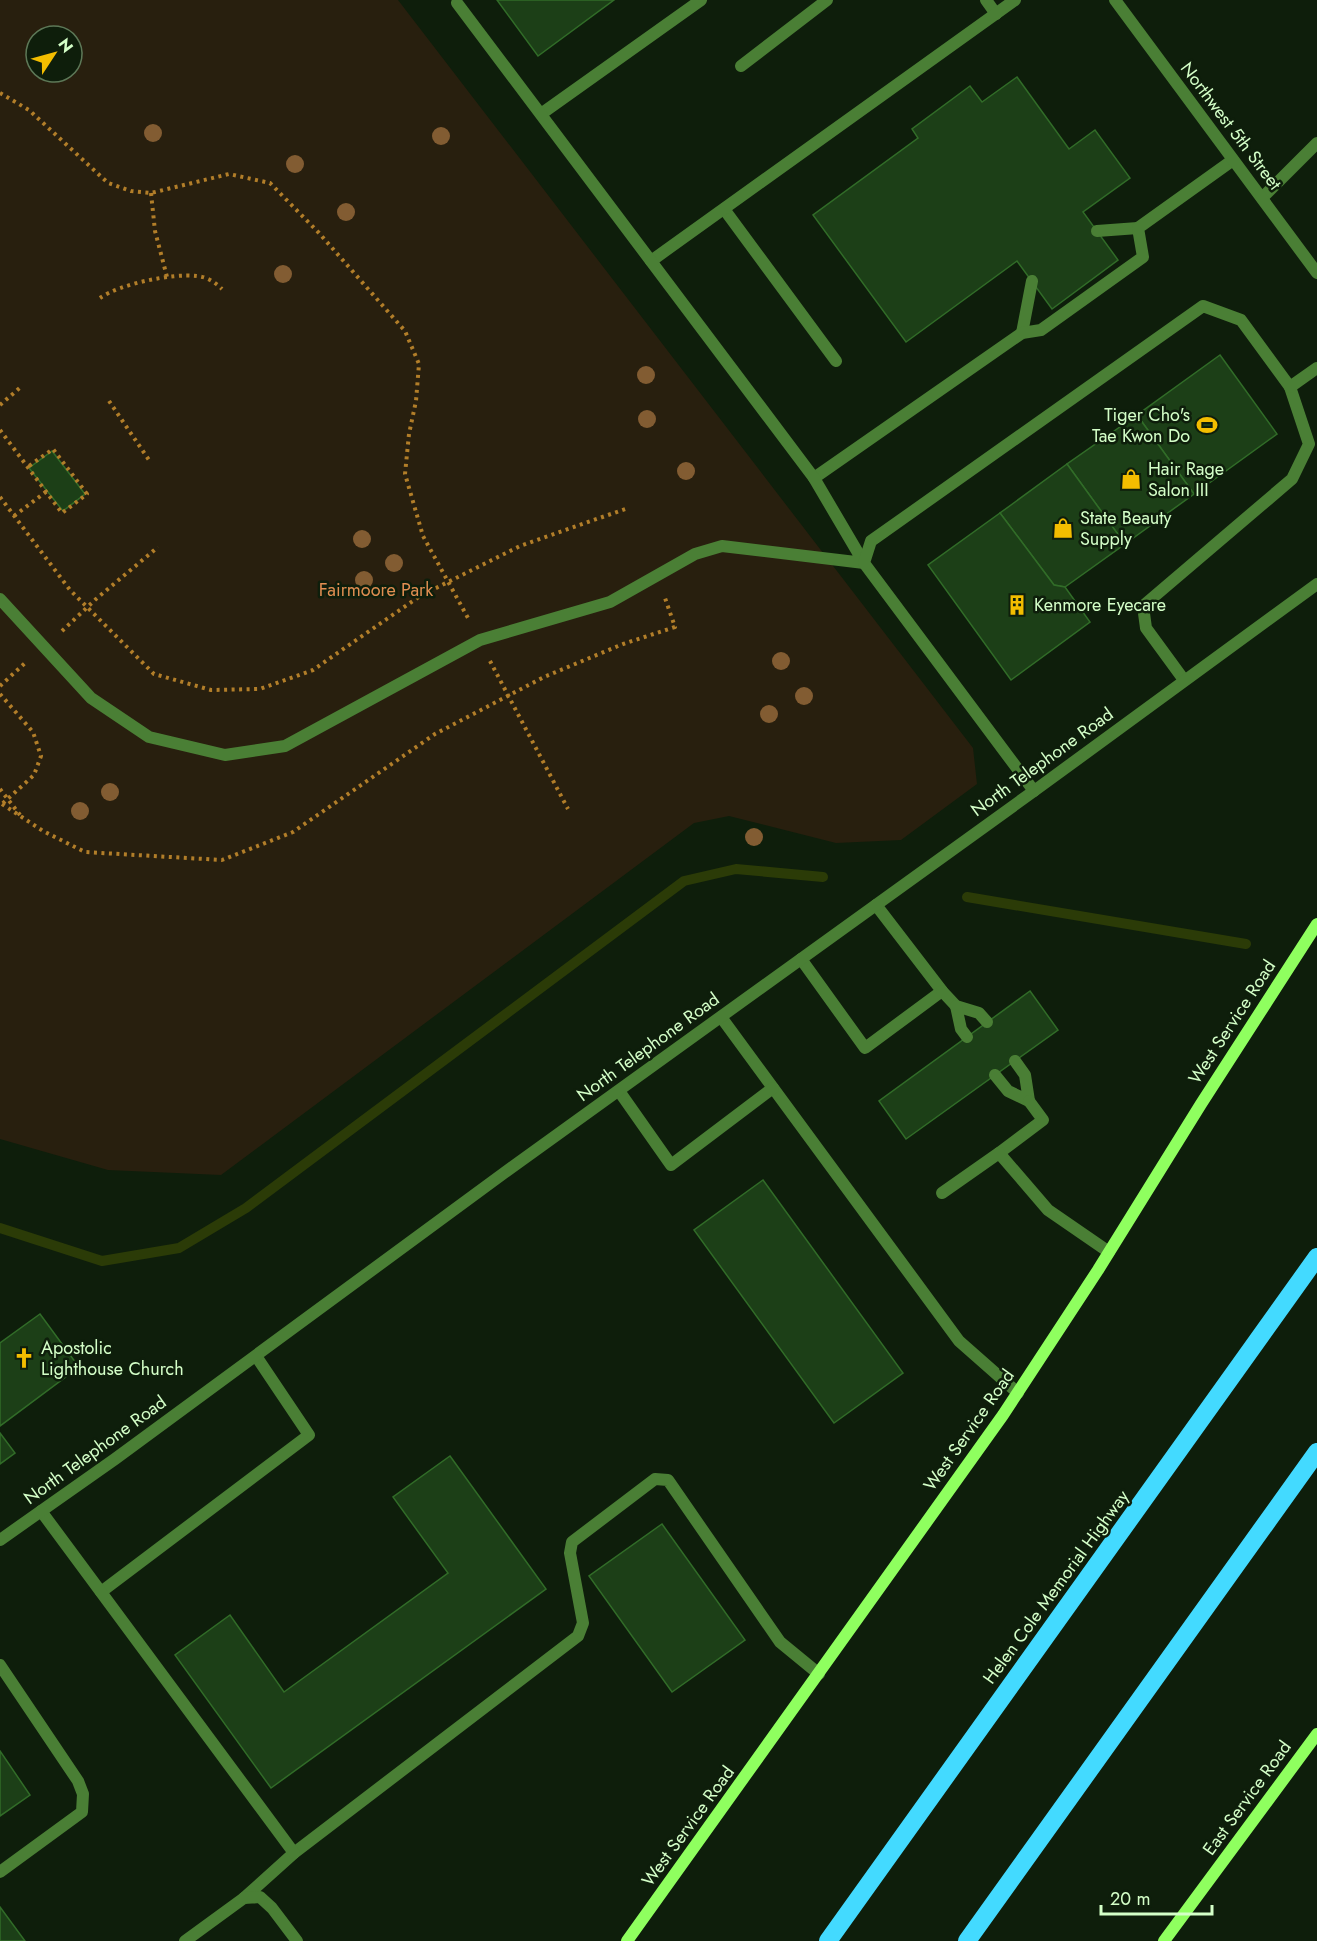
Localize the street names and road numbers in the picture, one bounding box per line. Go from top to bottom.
street label: Northwest 5th Street [1174,57,1288,196]
street label: North Telephone Road [965,701,1119,823]
street label: West Service Road [1182,955,1282,1089]
street label: North Telephone Road [571,986,725,1108]
street label: West Service Road [917,1364,1021,1496]
street label: North Telephone Road [18,1389,172,1511]
street label: Helen Cole Memorial Highway [977,1485,1135,1689]
street label: East Service Road [1196,1735,1298,1861]
street label: West Service Road [635,1760,741,1892]

